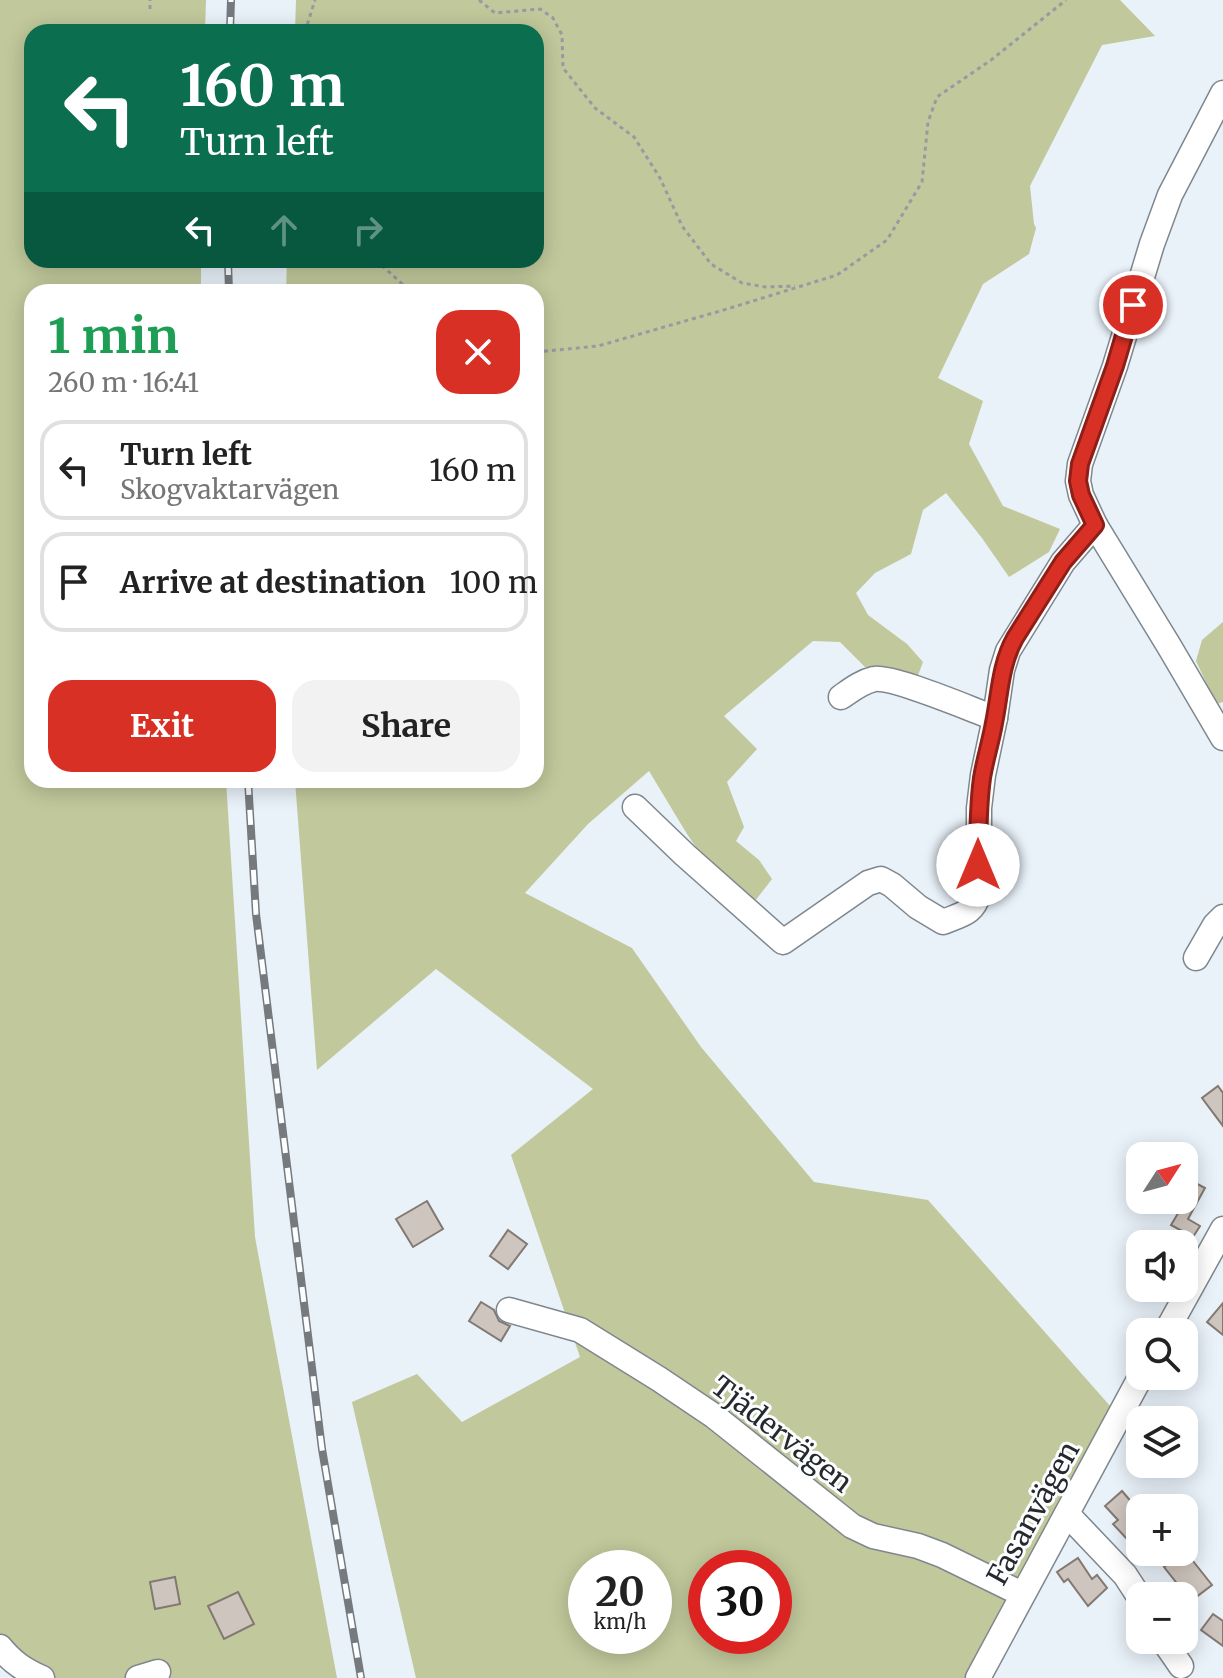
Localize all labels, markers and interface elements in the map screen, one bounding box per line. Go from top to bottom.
text: 160 m [180,51,345,121]
icon: left [48,56,152,160]
text: Turn left [180,120,334,165]
icon: left [178,208,222,252]
icon: ahead [262,208,306,252]
icon: right [346,208,390,252]
pin [1099,271,1167,339]
icon: arrive [1111,283,1155,327]
text: 1 min [48,306,179,366]
button: close [436,310,520,394]
text: 260 m · 16:41 [48,366,199,399]
text: Turn left [120,435,252,473]
icon: left [52,448,96,492]
text: 160 m [429,451,516,489]
text: Skogvaktarvägen [120,473,339,506]
icon: arrive [52,560,96,604]
text: Arrive at destination [120,563,426,601]
text: 100 m [450,563,538,601]
button: Exit [48,680,276,772]
button: Share [292,680,520,772]
position arrow [936,823,1020,907]
north arrow [1126,1142,1198,1214]
map controls [1126,1142,1198,1654]
button: sound [1126,1230,1198,1302]
button: search [1126,1318,1198,1390]
street label: Tjädervägen [704,1368,860,1500]
button: layers [1126,1406,1198,1478]
street label: Fasanvägen [979,1435,1087,1591]
button: + [1126,1494,1198,1566]
speed limit sign: 30 [688,1550,792,1654]
text: 20 [595,1567,645,1617]
button: − [1126,1582,1198,1654]
text: km/h [594,1609,646,1634]

